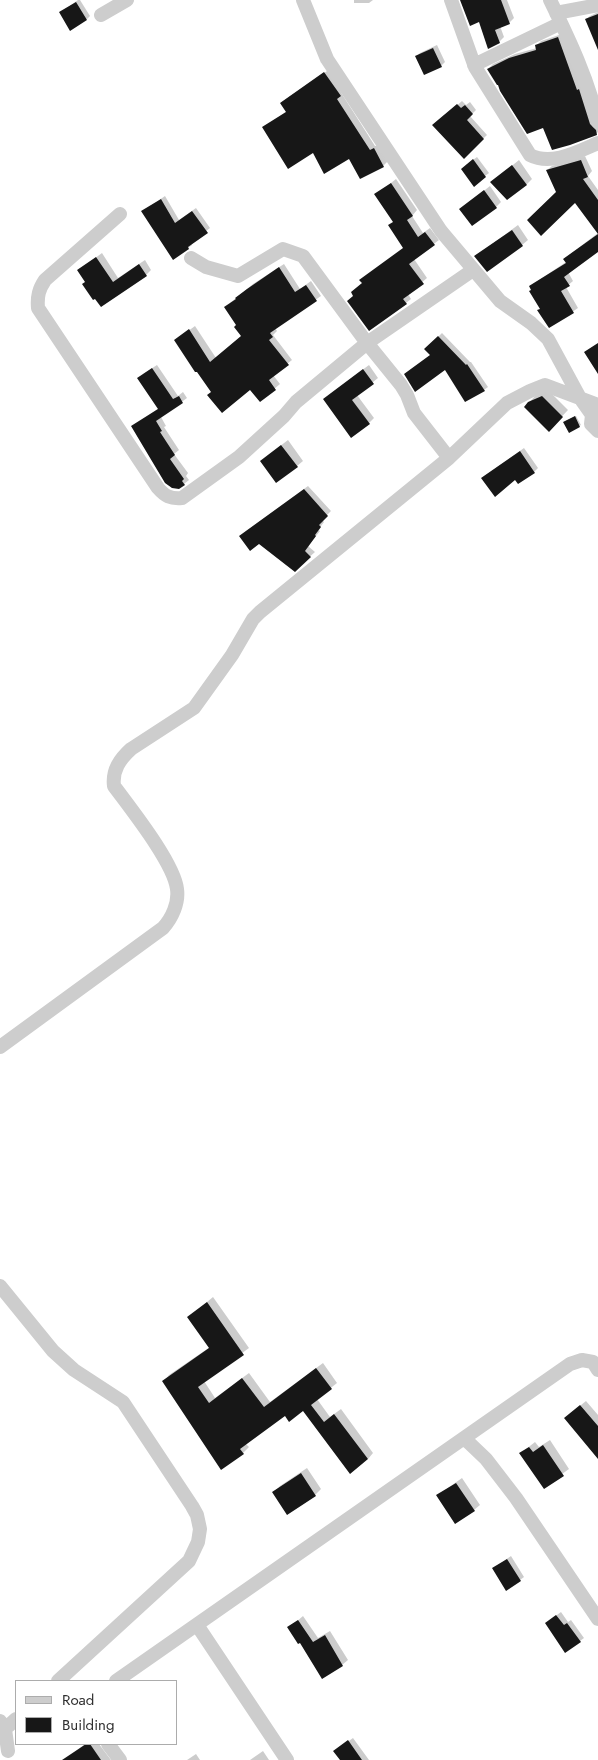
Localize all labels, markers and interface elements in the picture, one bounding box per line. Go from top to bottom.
legend [15,1680,178,1745]
text: Road [62,1689,94,1711]
text: Building [62,1714,114,1736]

